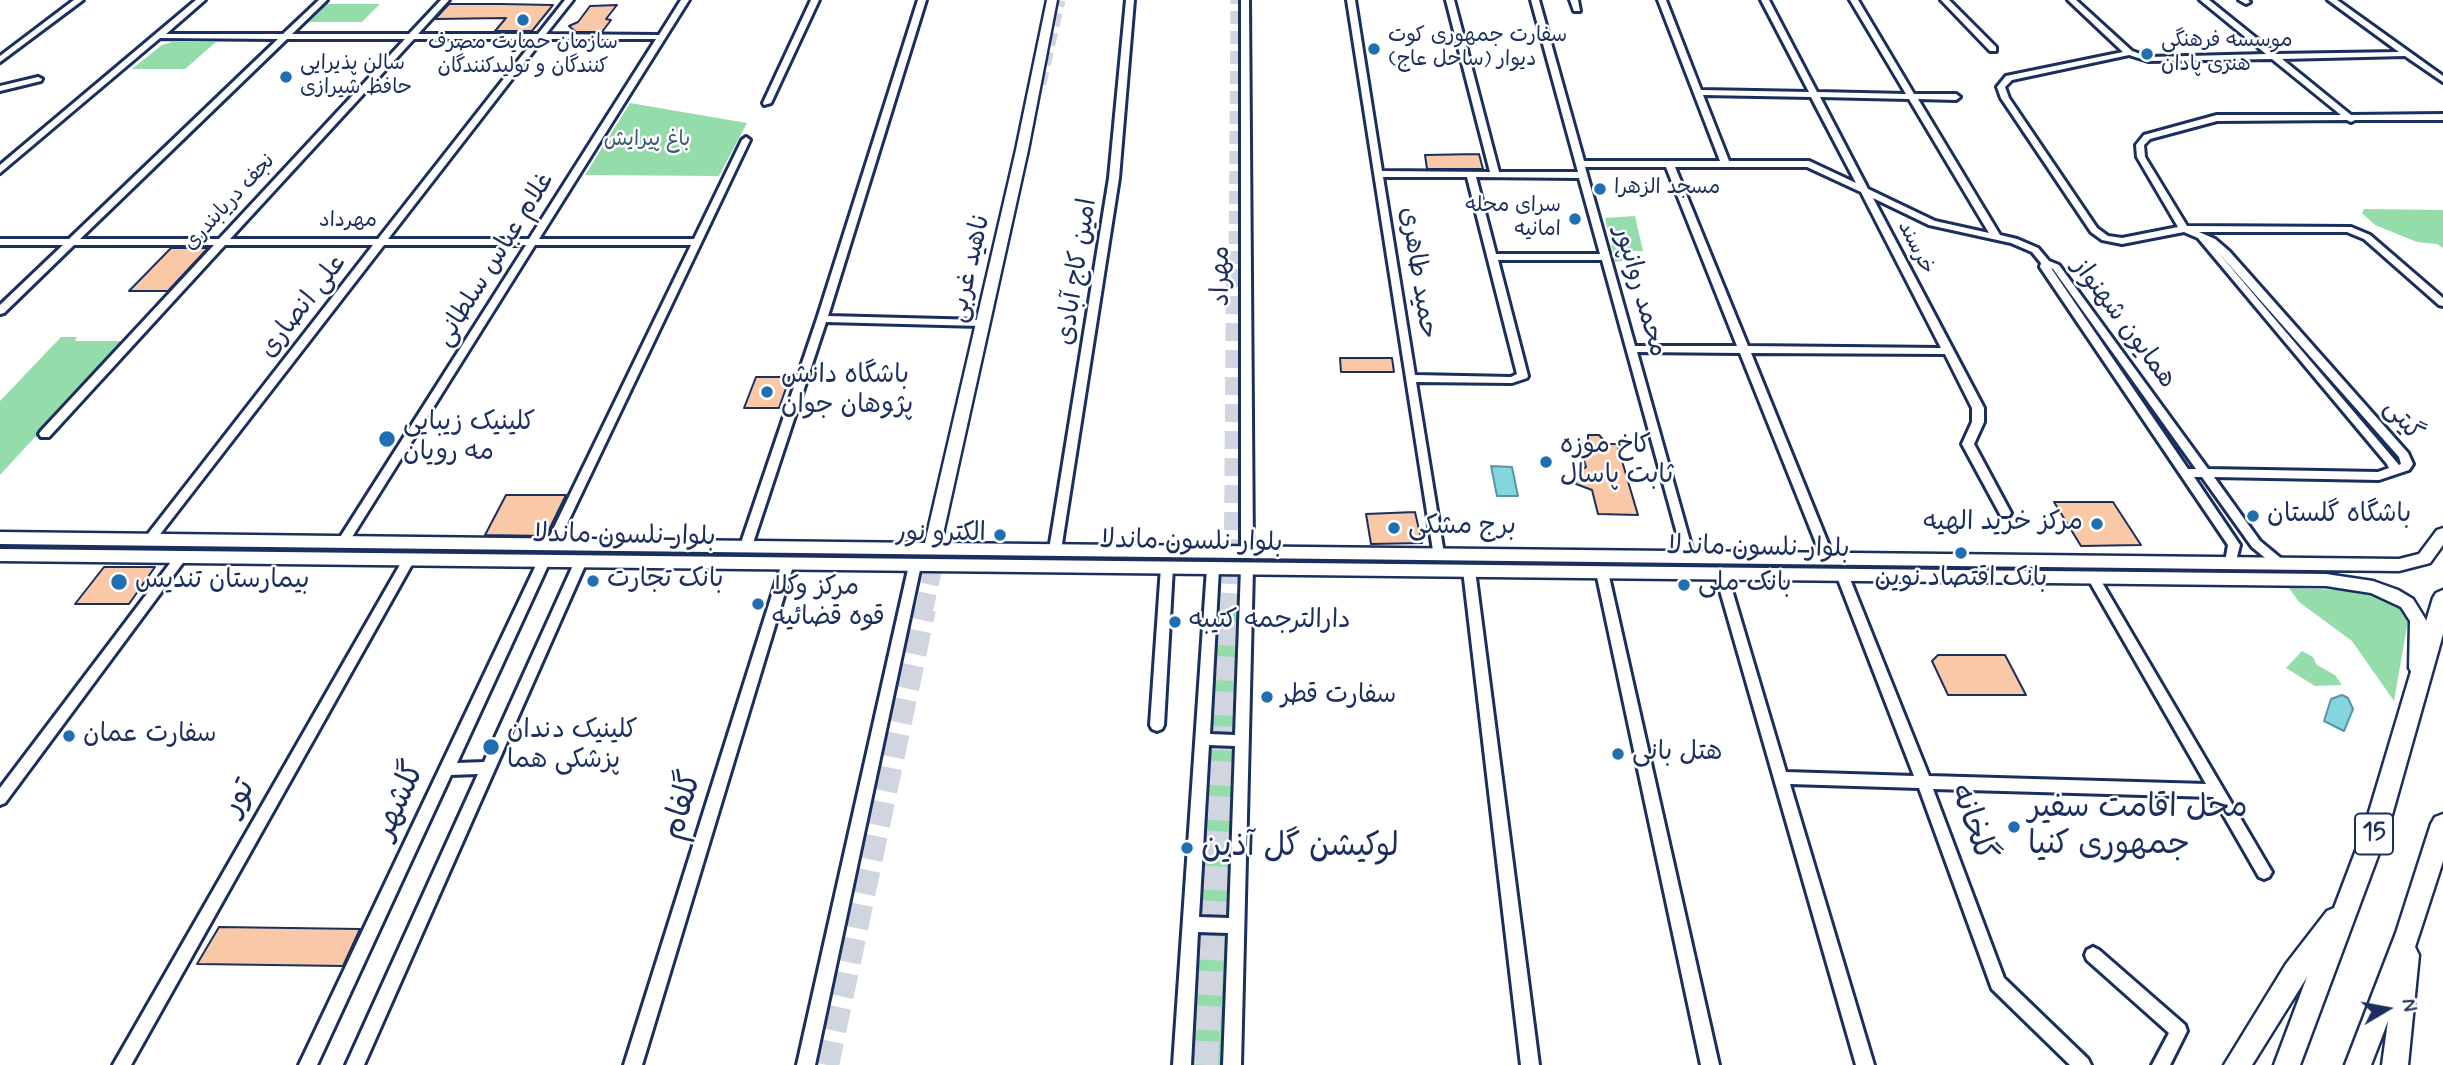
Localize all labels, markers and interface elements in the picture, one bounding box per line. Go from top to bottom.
marker: سازمان حمایت مصرف کنندگان و تولیدکنندگان [515,12,531,28]
place label: سفارت جمهوری کوت دیوار (ساحل عاج) [1388,24,1567,74]
place label: موسسه فرهنگی هنری پادان [2161,29,2293,79]
place label: سازمان حمایت مصرف کنندگان و تولیدکنندگان [428,31,618,81]
marker: سفارت جمهوری کوت دیوار (ساحل عاج) [1366,41,1382,57]
marker: موسسه فرهنگی هنری پادان [2139,46,2155,62]
place label: سالن پذیرایی حافظ شیرازی [300,52,412,102]
marker: سالن پذیرایی حافظ شیرازی [278,69,294,85]
park label: باغ پیرایش [604,128,690,154]
street label: نجف دریابندری [179,149,281,257]
street label: غلام عباس سلطانی [430,167,562,353]
place label: مسجد الزهرا [1614,176,1720,202]
marker: مسجد الزهرا [1592,181,1608,197]
place label: سرای محله امانیه [1465,194,1561,244]
street label: امین کاج آبادی [1051,196,1105,348]
street label: حمید طاهری [1391,205,1443,341]
street label: مهرداد [319,209,377,235]
marker: سرای محله امانیه [1567,211,1583,227]
street label: ناهید غربی [943,212,999,326]
street label: خرسند [1891,217,1939,279]
street label: محمد روانپور [1605,223,1673,361]
street label: مهراد [1207,246,1239,306]
street label: علی انصاری [254,249,354,365]
street label: همایون شهنواز [2064,253,2182,395]
place label: باشگاه دانش پژوهان جوان [781,361,913,422]
marker: باشگاه دانش پژوهان جوان [759,384,775,400]
street label: گیتی [2376,394,2428,448]
place label: کلینیک زیبایی مه رویان [403,408,535,470]
marker: کلینیک زیبایی مه رویان [377,429,397,449]
place label: کاخ موزه ثابت پاسال [1560,431,1673,492]
marker: کاخ موزه ثابت پاسال [1538,454,1554,470]
place label: باشگاه گلستان [2267,500,2411,532]
place label: مرکز خرید الهیه [1923,508,2083,540]
marker: باشگاه گلستان [2245,508,2261,524]
place label: برج مشکی [1408,512,1516,544]
marker: مرکز خرید الهیه [2089,516,2105,532]
place label: الكترو نور [895,519,986,551]
street label: بلوار نلسون ماندلا [532,520,716,554]
marker: برج مشکی [1386,520,1402,536]
street label: بلوار نلسون ماندلا [1099,526,1283,560]
marker: الكترو نور [992,527,1008,543]
street label: بلوار نلسون ماندلا [1666,532,1850,566]
marker: بانک اقتصاد نوین [1953,545,1969,561]
place label: بانک اقتصاد نوین [1875,564,2047,596]
place label: بانک تجارت [607,565,724,597]
place label: بیمارستان تندیس [135,566,310,598]
place label: بانک ملی [1698,569,1791,601]
marker: بیمارستان تندیس [109,572,129,592]
marker: بانک تجارت [585,573,601,589]
place label: مرکز وکلا قوه قضائیه [772,573,885,634]
marker: بانک ملی [1676,577,1692,593]
marker: مرکز وکلا قوه قضائیه [750,596,766,612]
place label: دارالترجمه کتیبه [1189,606,1351,638]
marker: دارالترجمه کتیبه [1167,614,1183,630]
place label: سفارت قطر [1281,681,1396,713]
marker: سفارت قطر [1259,689,1275,705]
place label: کلینیک دندان پزشکی هما [507,716,638,778]
place label: سفارت عمان [83,720,217,752]
marker: سفارت عمان [61,728,77,744]
marker: کلینیک دندان پزشکی هما [481,737,501,757]
place label: هتل بانی [1632,738,1723,770]
marker: هتل بانی [1610,746,1626,762]
street label: گلشهر [366,756,436,846]
street label: گلفام [655,767,713,845]
street label: تور [214,773,266,823]
street label: گلخانه [1939,779,2003,867]
place label: محل اقامت سفیر جمهوری کنیا [2028,790,2248,865]
road number: 15 [2355,814,2393,854]
marker: محل اقامت سفیر جمهوری کنیا [2006,819,2022,835]
place label: لوکیشن گل آذین [1201,829,1399,867]
marker: لوکیشن گل آذین [1179,840,1195,856]
north arrow [2352,974,2422,1044]
text: N [2395,997,2422,1014]

